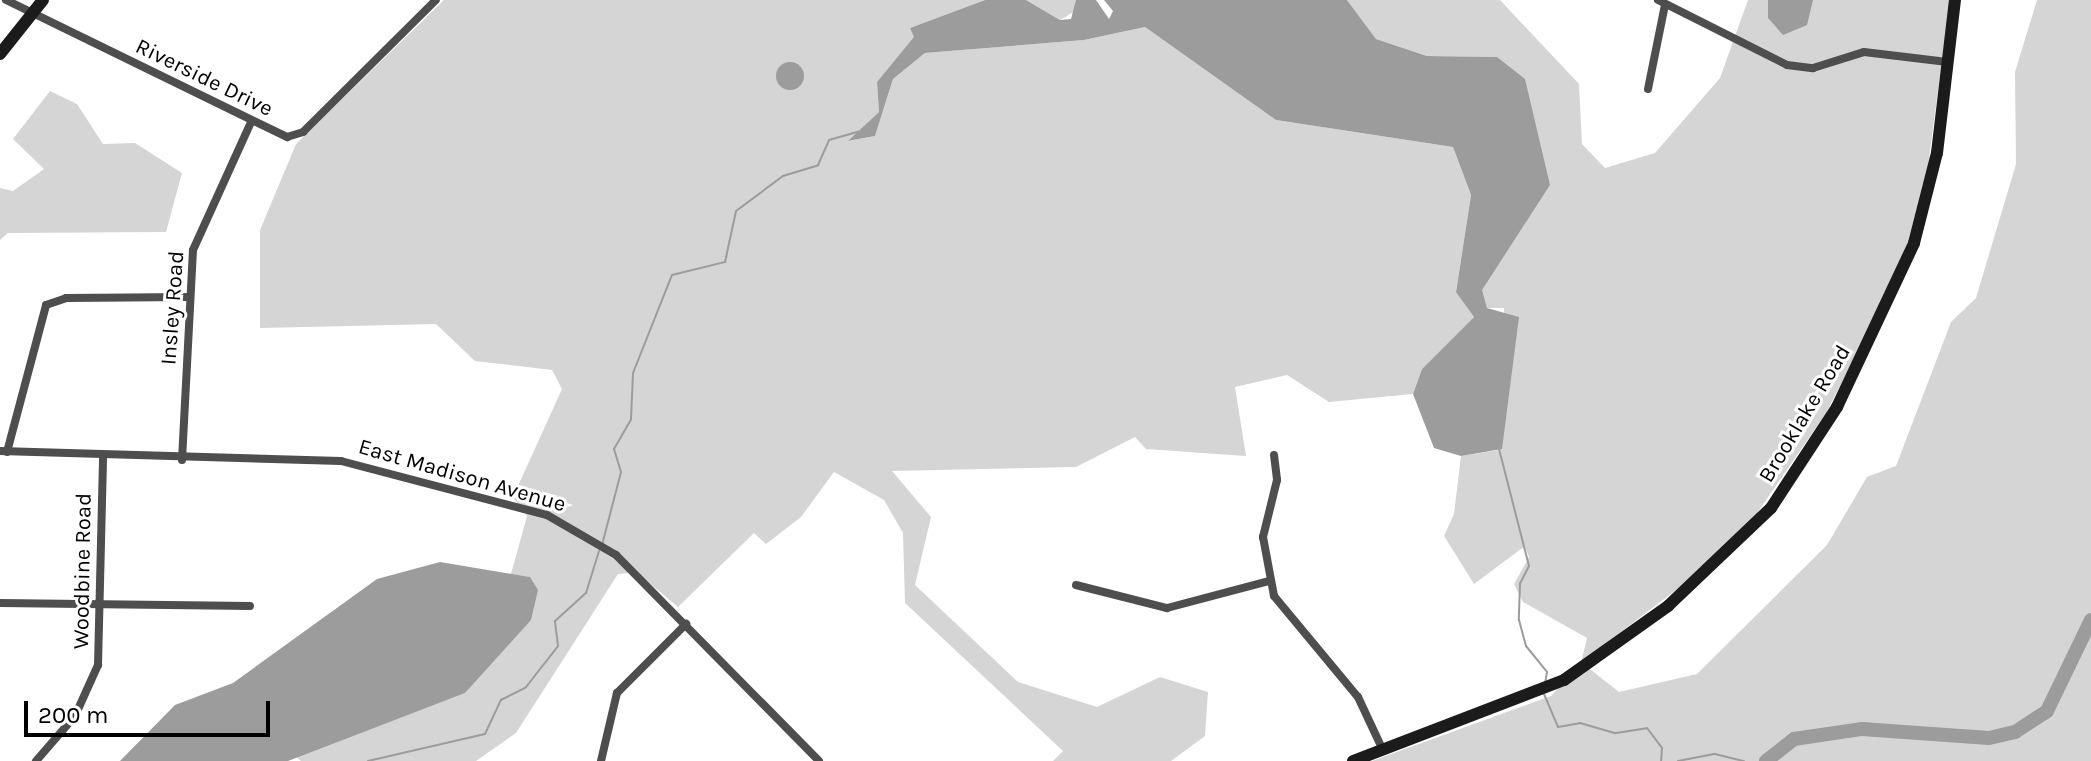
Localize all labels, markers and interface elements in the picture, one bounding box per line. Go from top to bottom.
street label: Riverside Drive [131,33,277,123]
street label: Insley Road [156,250,190,366]
street label: Brooklake Road [1754,340,1856,488]
street label: East Madison Avenue [355,434,569,518]
street label: Woodbine Road [68,493,98,649]
scale bar [28,685,274,735]
text: 200 m [38,701,109,729]

